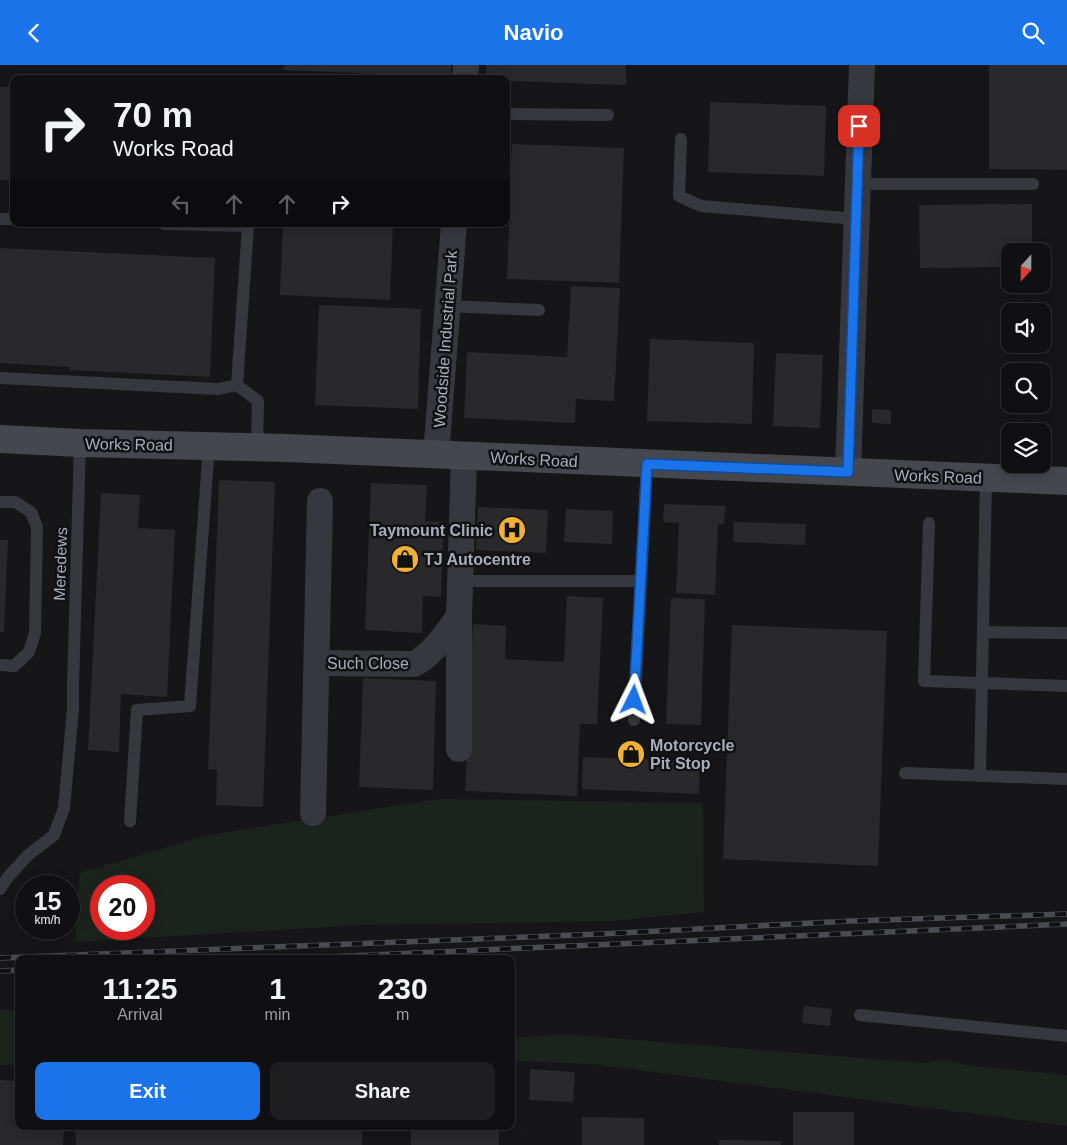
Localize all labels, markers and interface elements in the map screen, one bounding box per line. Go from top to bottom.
icon: back [20,19,48,47]
icon: search [1019,19,1047,47]
text: Navio [504,20,563,45]
icon: right [30,95,95,160]
text: 70 m [113,95,193,134]
pin [838,105,880,147]
icon: arrive [845,112,873,140]
text: Works Road [113,136,234,161]
icon: left [167,190,195,218]
icon: ahead [220,190,248,218]
icon: ahead [273,190,301,218]
icon: right [326,190,354,218]
north arrow [1001,243,1051,293]
map controls [1001,243,1051,473]
street label: Woodside Industrial Park [431,249,460,428]
button: sound [1001,303,1051,353]
button: search [1001,363,1051,413]
button: layers [1001,423,1051,473]
street label: Works Road [85,435,173,454]
street label: Works Road [490,449,578,470]
street label: Works Road [894,466,982,487]
hospital icon: Taymount Clinic [497,515,527,545]
place label: Taymount Clinic [370,522,493,539]
street label: Meredews [51,527,70,601]
shop icon: TJ Autocentre [390,544,420,574]
place label: TJ Autocentre [424,551,531,568]
street label: Such Close [327,655,409,672]
position arrow [607,673,659,725]
place label: Motorcycle Pit Stop [650,737,735,772]
shop icon: Motorcycle Pit Stop [616,739,646,769]
speed limit sign: 20 [90,875,155,940]
text: 15 [34,887,61,915]
text: km/h [34,913,61,927]
text: 11:25 [102,972,177,1005]
text: 1 [269,972,286,1005]
text: 230 [378,972,428,1005]
text: Arrival [117,1006,162,1023]
text: min [265,1006,290,1023]
text: m [396,1006,409,1023]
button: Exit [35,1062,260,1120]
button: Share [270,1062,495,1120]

